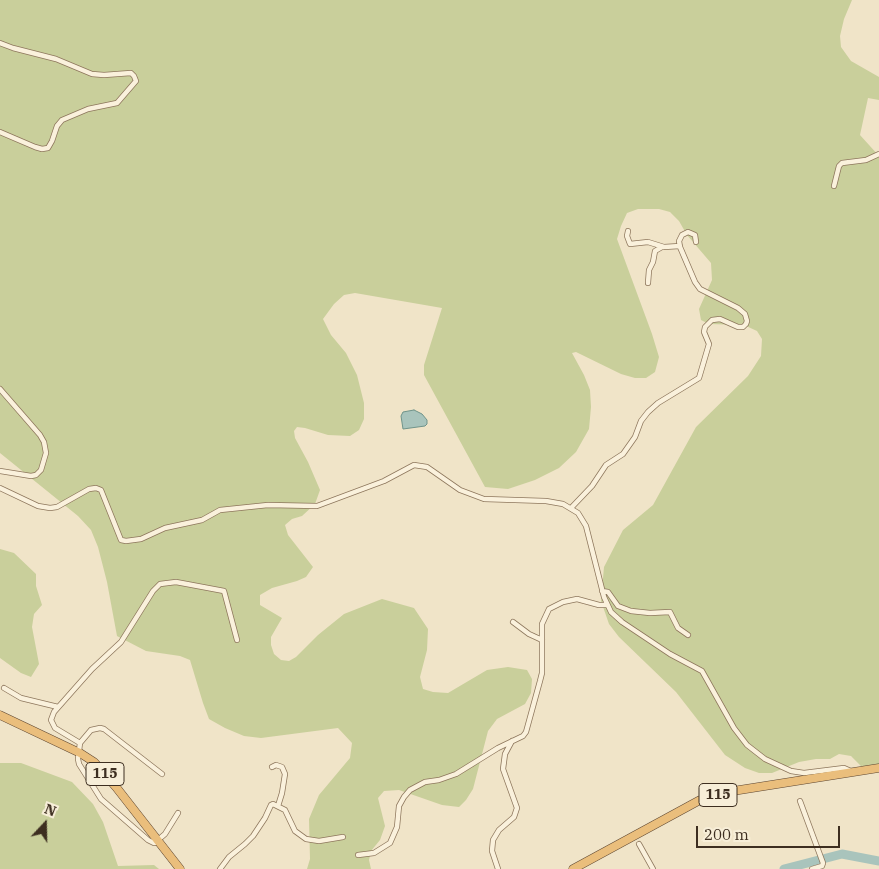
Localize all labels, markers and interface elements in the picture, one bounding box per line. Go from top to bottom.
road number: 115 [86,762,124,786]
road number: 115 [699,784,737,806]
north arrow [20,799,70,849]
text: N [42,800,59,820]
scale bar [699,816,843,848]
text: 200 m [704,825,749,844]

